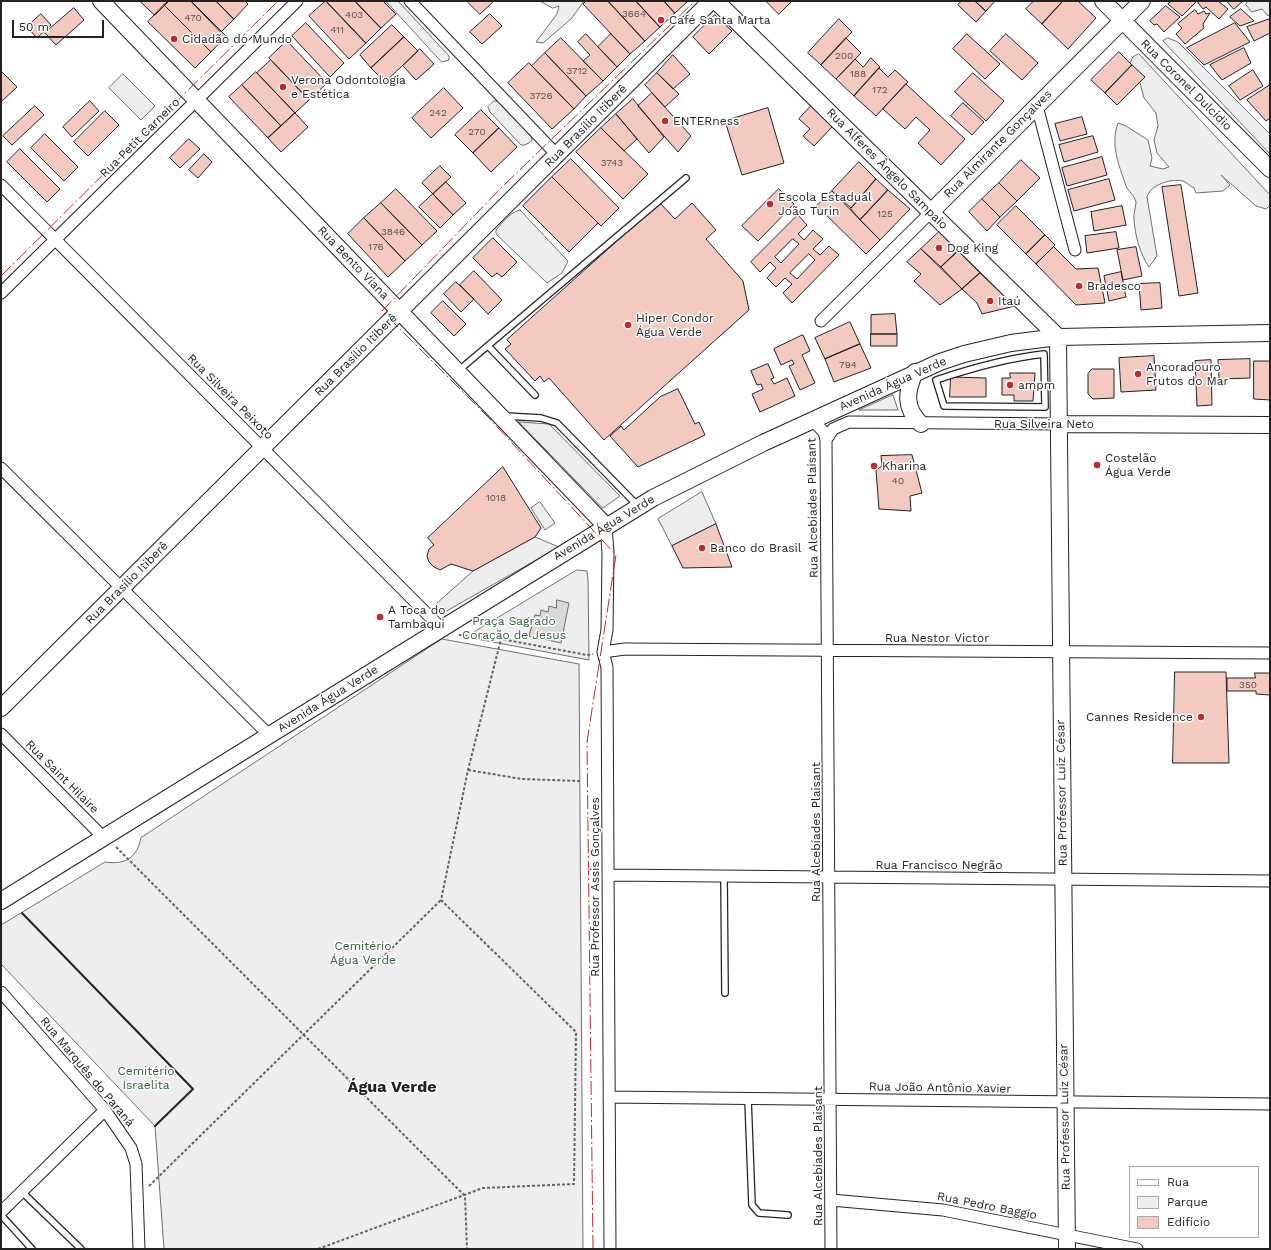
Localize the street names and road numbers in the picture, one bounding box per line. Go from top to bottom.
street label: Rua Coronel Dulcídio [1137,36,1235,134]
street label: Rua Brasílio Itiberê [542,82,630,170]
street label: Rua Almirante Gonçalves [941,87,1055,201]
street label: Rua Petit Carneiro [97,95,183,181]
street label: Rua Alferes Ângelo Sampaio [823,105,951,233]
street label: Rua Bento Viana [314,223,392,303]
street label: Rua Brasílio Itiberê [312,311,400,399]
street label: Rua Silveira Peixoto [184,351,276,443]
street label: Avenida Água Verde [837,354,949,414]
street label: Rua Silveira Neto [994,417,1094,431]
street label: Rua Alcebíades Plaisant [805,438,821,578]
street label: Avenida Água Verde [551,492,657,564]
street label: Rua Brasílio Itiberê [83,539,171,627]
street label: Rua Nestor Victor [885,631,989,645]
street label: Avenida Água Verde [275,662,381,736]
street label: Rua Professor Luiz César [1054,719,1070,867]
street label: Rua Saint Hilaire [22,737,102,817]
street label: Rua Alcebíades Plaisant [809,762,823,902]
street label: Rua Professor Assis Gonçalves [588,797,602,977]
street label: Rua Francisco Negrão [876,858,1002,872]
street label: Rua Marquês do Paraná [37,1014,137,1130]
street label: Rua Professor Luiz César [1057,1043,1073,1191]
street label: Rua João Antônio Xavier [869,1080,1011,1096]
street label: Rua Alcebíades Plaisant [811,1086,825,1226]
street label: Rua Pedro Baggio [936,1189,1038,1223]

